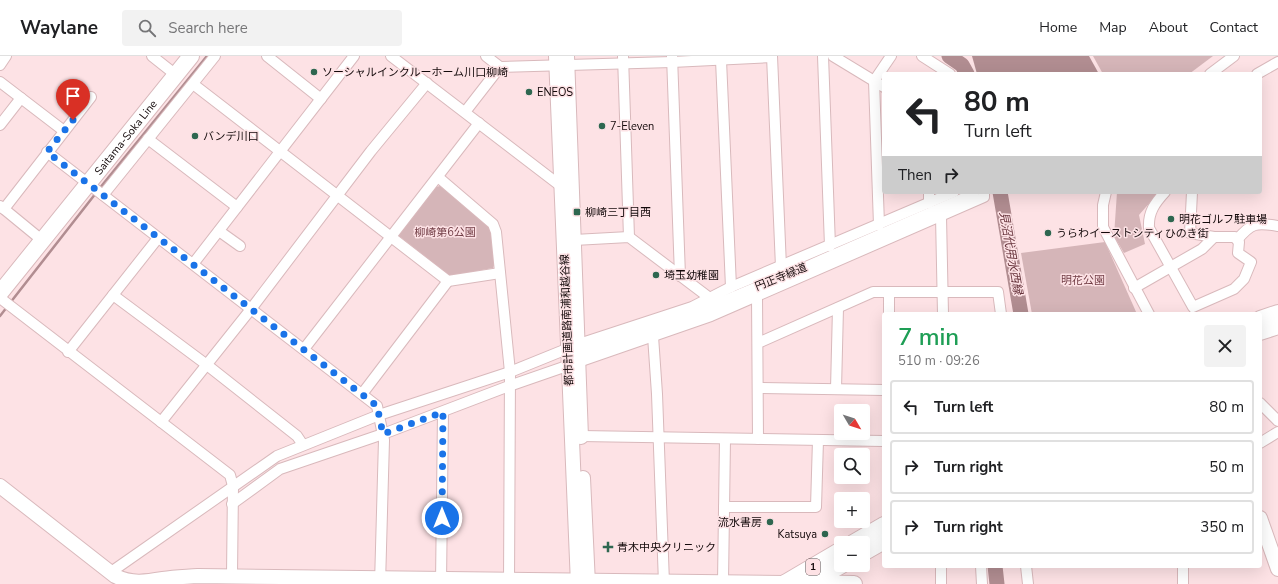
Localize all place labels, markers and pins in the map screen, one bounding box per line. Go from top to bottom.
place label: ソーシャルインクルーホーム川口柳崎 [322,65,508,80]
marker: ソーシャルインクルーホーム川口柳崎 [309,67,319,77]
pin [56,79,90,120]
place label: ENEOS [537,85,573,100]
marker: ENEOS [524,87,534,97]
place label: 7-Eleven [610,119,654,134]
marker: 7-Eleven [597,121,607,131]
place label: バンデ川口 [203,129,259,144]
marker: バンデ川口 [190,131,200,141]
place label: 柳崎三丁目西 [585,205,651,220]
marker: 柳崎三丁目西 [572,207,582,217]
place label: 明花ゴルフ駐車場 [1179,212,1267,227]
marker: 明花ゴルフ駐車場 [1166,214,1176,224]
place label: うらわイーストシティひのき街 [1056,226,1208,241]
marker: うらわイーストシティひのき街 [1043,228,1053,238]
place label: 埼玉幼稚園 [664,268,719,283]
marker: 埼玉幼稚園 [651,270,661,280]
place label: 流水書房 [718,515,762,530]
marker: 流水書房 [765,517,775,527]
place label: Katsuya [778,527,817,542]
marker: Katsuya [820,529,830,539]
place label: 青木中央クリニック [617,540,716,555]
marker: 青木中央クリニック [602,541,614,553]

